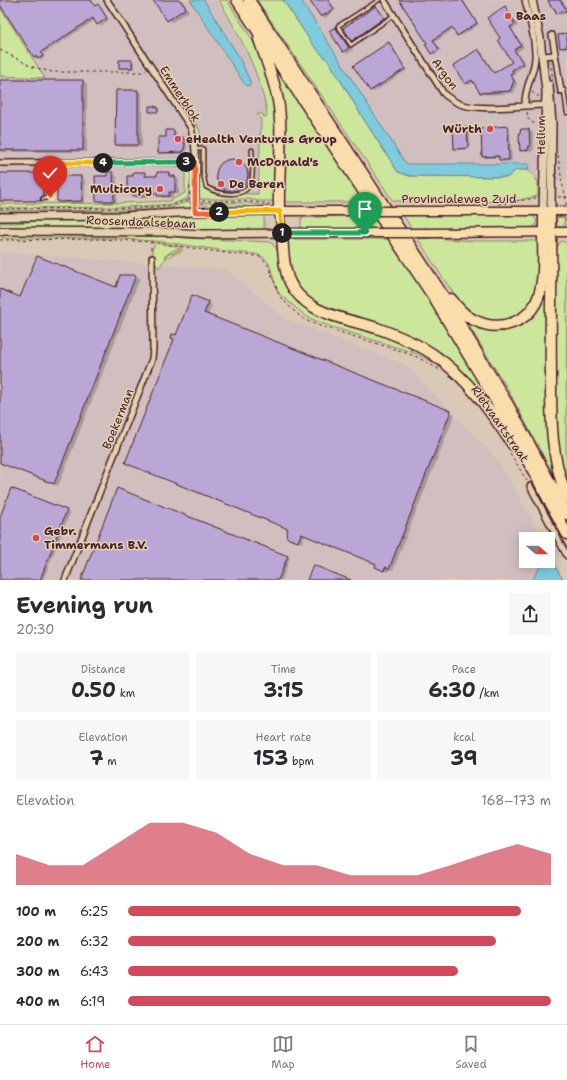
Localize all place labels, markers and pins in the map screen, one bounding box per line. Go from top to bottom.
place label: Baas [516,8,546,24]
marker: Baas [503,11,513,21]
place label: Würth [443,121,482,137]
marker: Würth [485,124,495,134]
place label: eHealth Ventures Group [186,131,337,147]
marker: eHealth Ventures Group [173,134,183,144]
pin: 3 [176,152,196,172]
pin: 4 [93,153,113,173]
place label: McDonald's [247,154,319,170]
pin [33,156,67,197]
marker: McDonald's [234,157,244,167]
place label: De Beren [229,176,284,192]
marker: De Beren [216,179,226,189]
place label: Multicopy [90,181,152,197]
marker: Multicopy [155,184,165,194]
pin [348,192,382,233]
pin: 2 [209,202,229,222]
pin: 1 [272,223,292,243]
place label: Gebr. Timmermans B.V. [44,523,148,553]
marker: Gebr. Timmermans B.V. [31,533,41,543]

